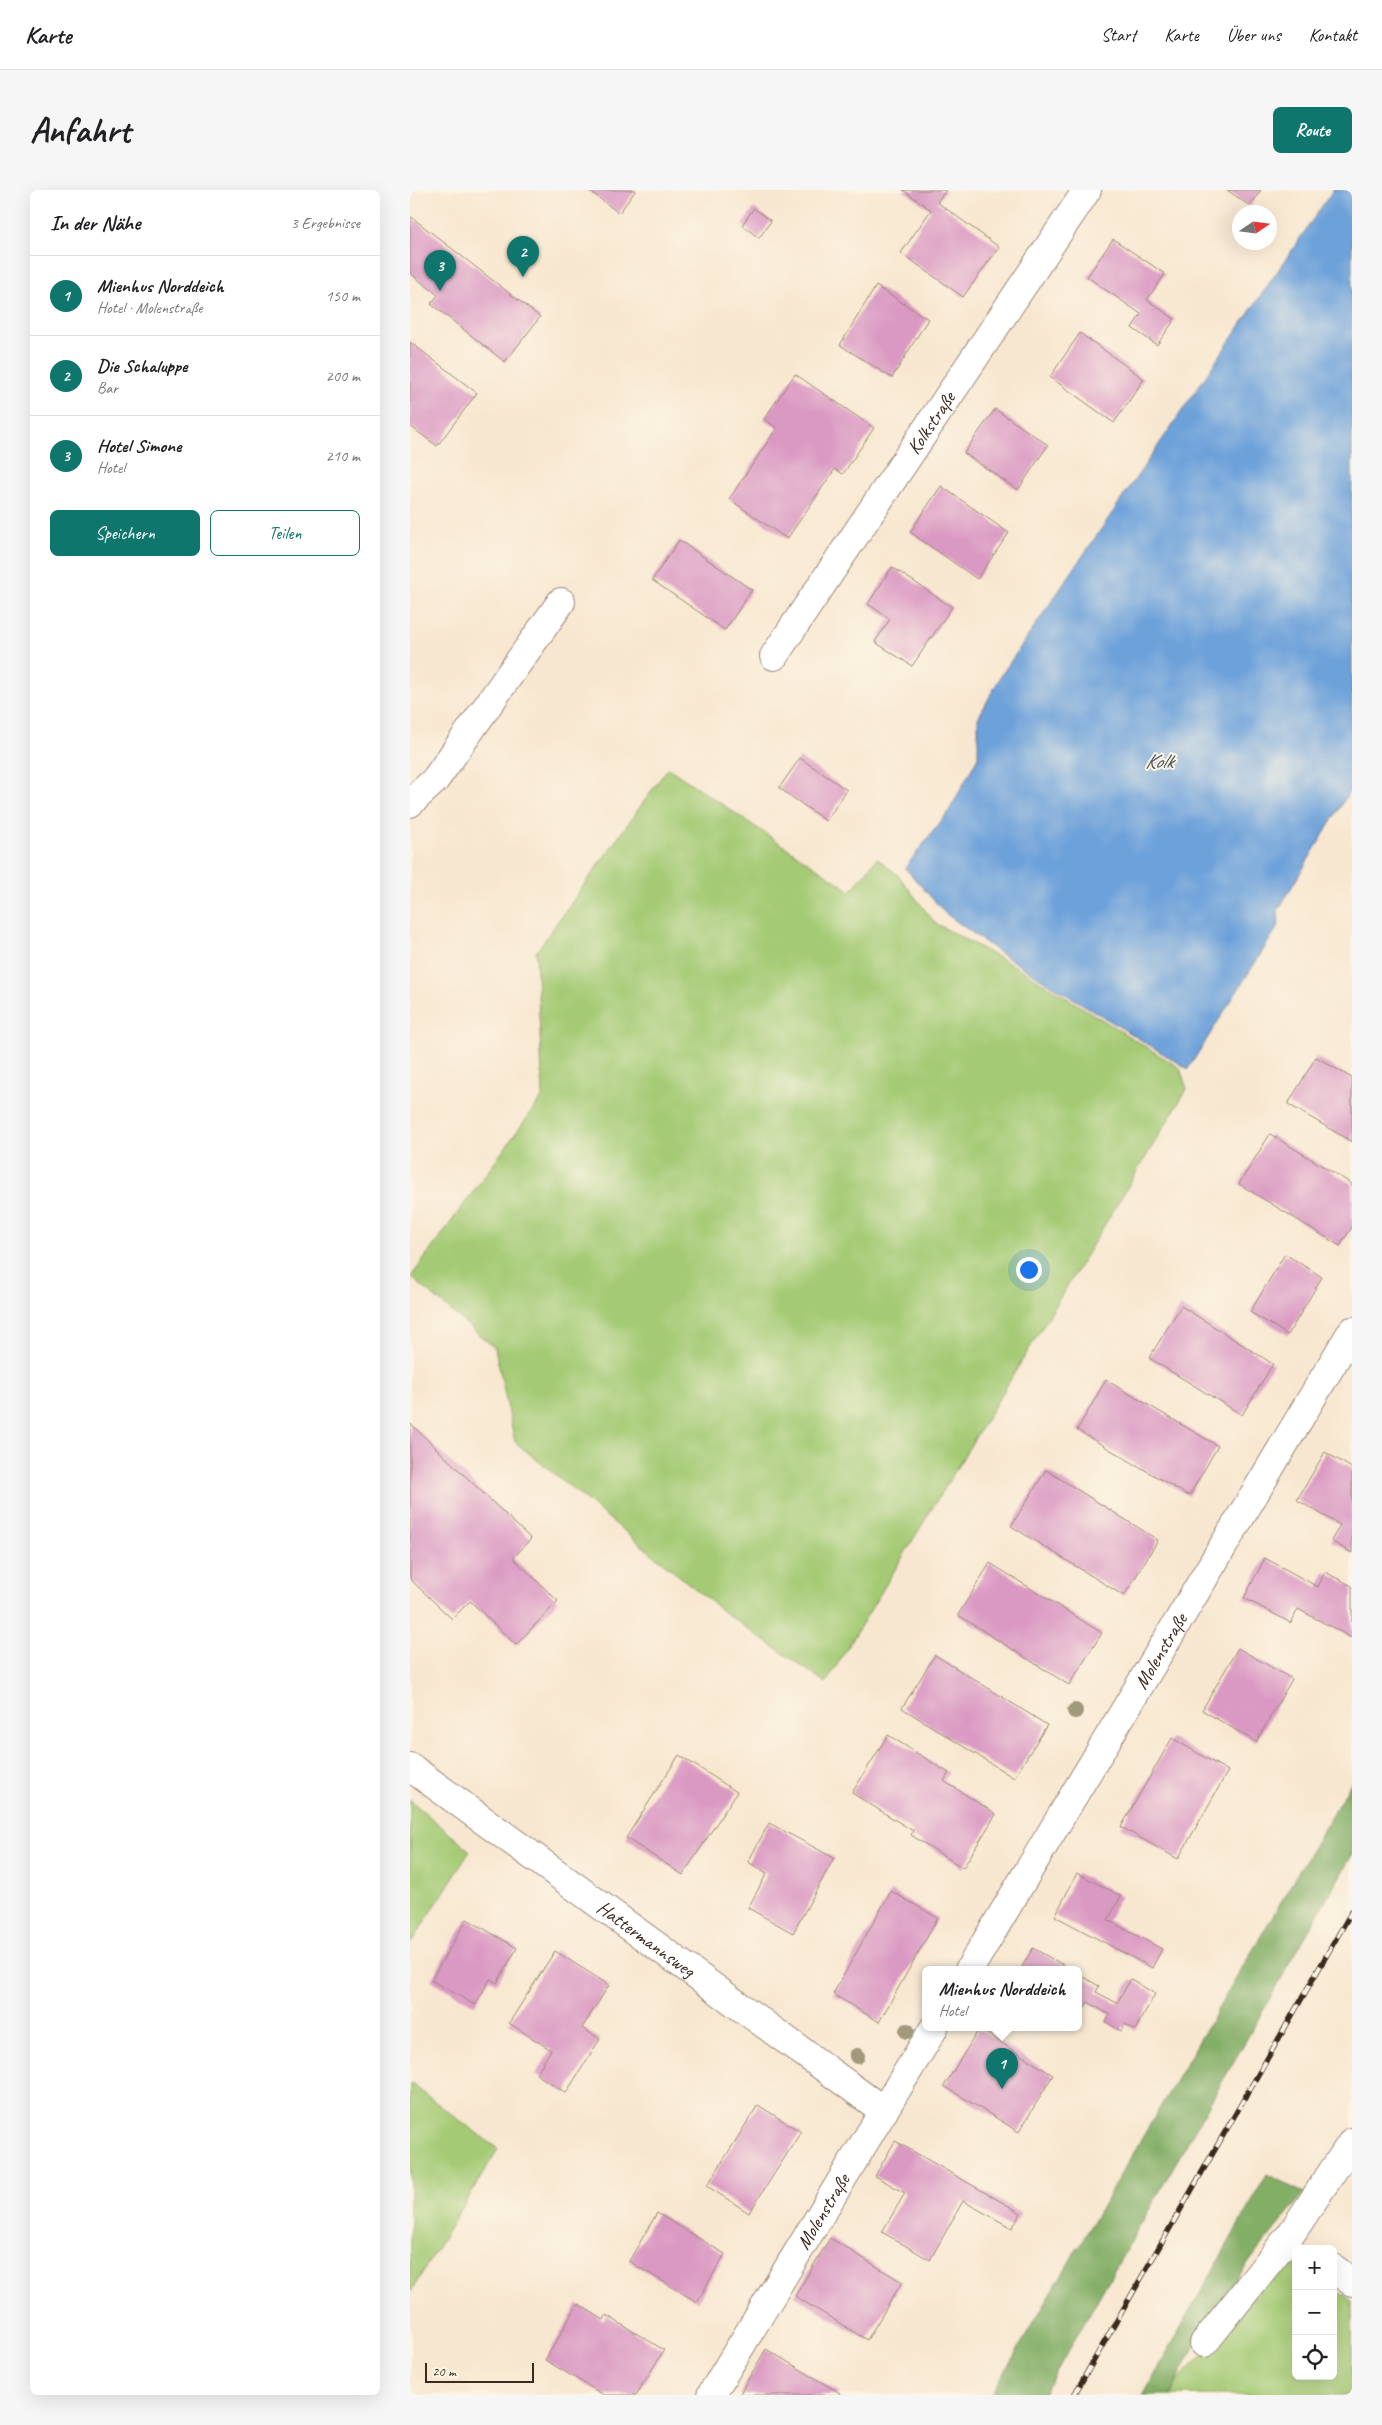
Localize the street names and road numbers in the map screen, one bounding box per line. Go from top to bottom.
street label: Kolkstraße [901,386,961,459]
street label: Molenstraße [1128,1607,1193,1693]
street label: Hattermannsweg [592,1895,702,1984]
street label: Molenstraße [790,2168,856,2254]

